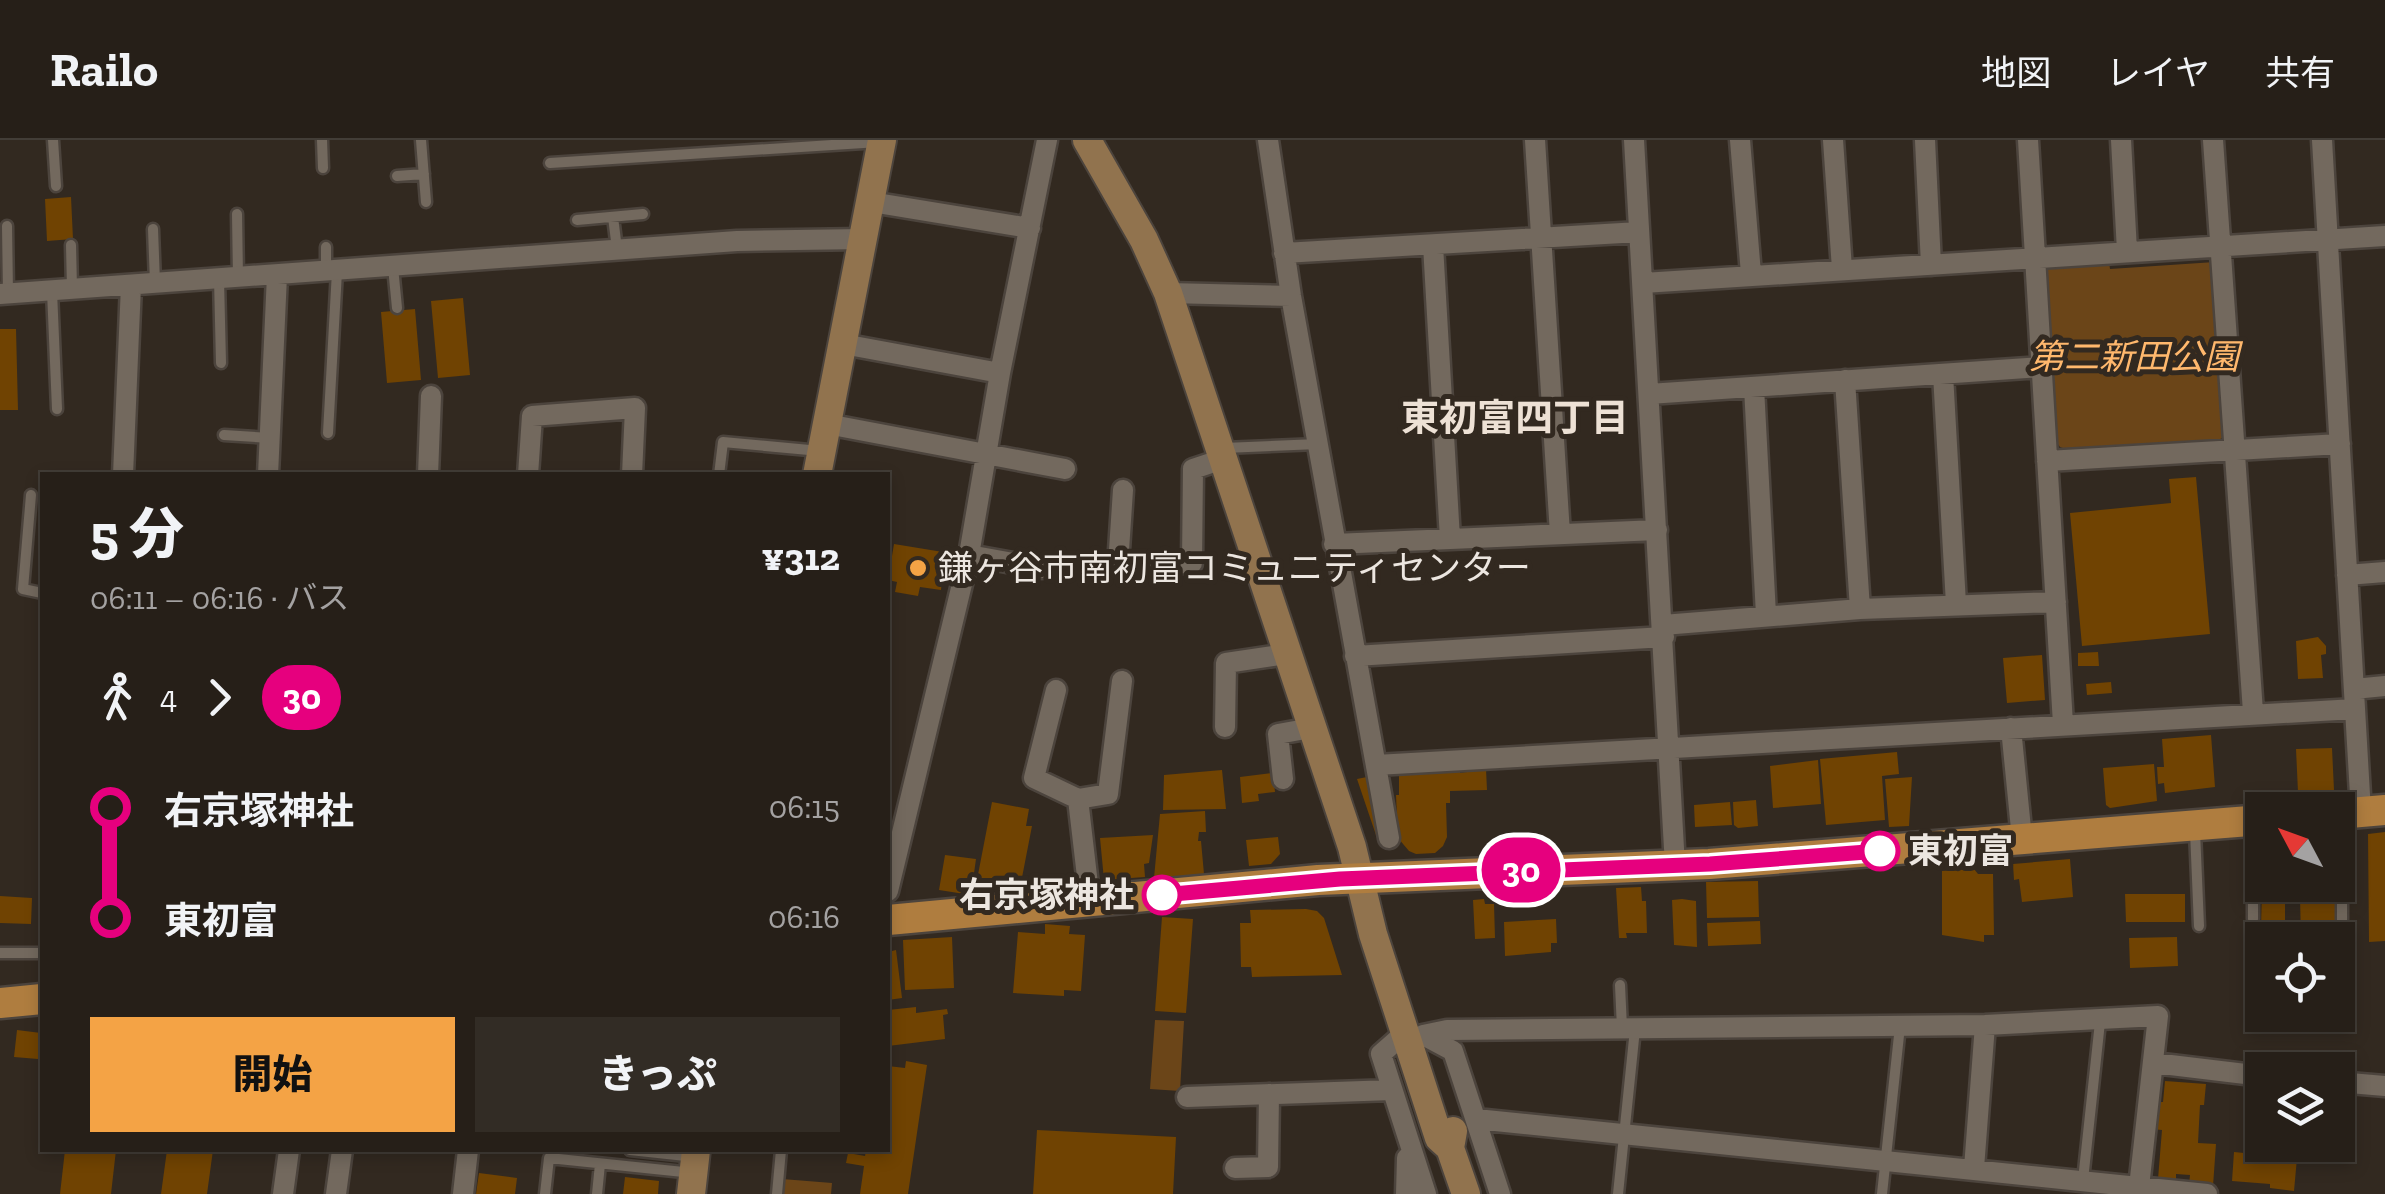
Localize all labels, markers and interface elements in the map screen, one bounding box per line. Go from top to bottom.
text: Railo [50,41,158,98]
text: 地図 [1981,52,2051,94]
text: レイヤ [2106,52,2210,94]
text: 共有 [2265,52,2335,94]
park label: 第二新田公園 [2029,336,2244,378]
district label: 東初富四丁目 [1401,395,1629,441]
text: 5 分 [90,501,184,567]
text: ¥312 [761,534,840,580]
place label: 鎌ヶ谷市南初富コミュニティセンター [938,547,1531,589]
marker: 鎌ヶ谷市南初富コミュニティセンター [907,557,929,579]
text: 06:11 – 06:16 · バス [90,579,349,617]
icon: walk [90,670,145,725]
icon: forward [192,670,247,725]
text: 30 [282,676,321,718]
text: 4 [160,678,177,716]
text: 右京塚神社 [164,788,354,834]
text: 06:15 [769,788,840,826]
north arrow [2245,792,2355,902]
map controls [2245,792,2355,1162]
place label: 東初富 [1908,830,2013,872]
marker: 東初富 [1861,832,1899,870]
line badge: 30 [1476,838,1566,902]
text: 30 [1502,849,1540,891]
place label: 右京塚神社 [959,874,1134,916]
marker: 右京塚神社 [1143,876,1181,914]
text: 東初富 [164,898,278,944]
text: 06:16 [768,898,840,936]
button: locate [2245,922,2355,1032]
button: 開始 [90,1017,455,1132]
button: きっぷ [475,1017,840,1132]
button: layers [2245,1052,2355,1162]

